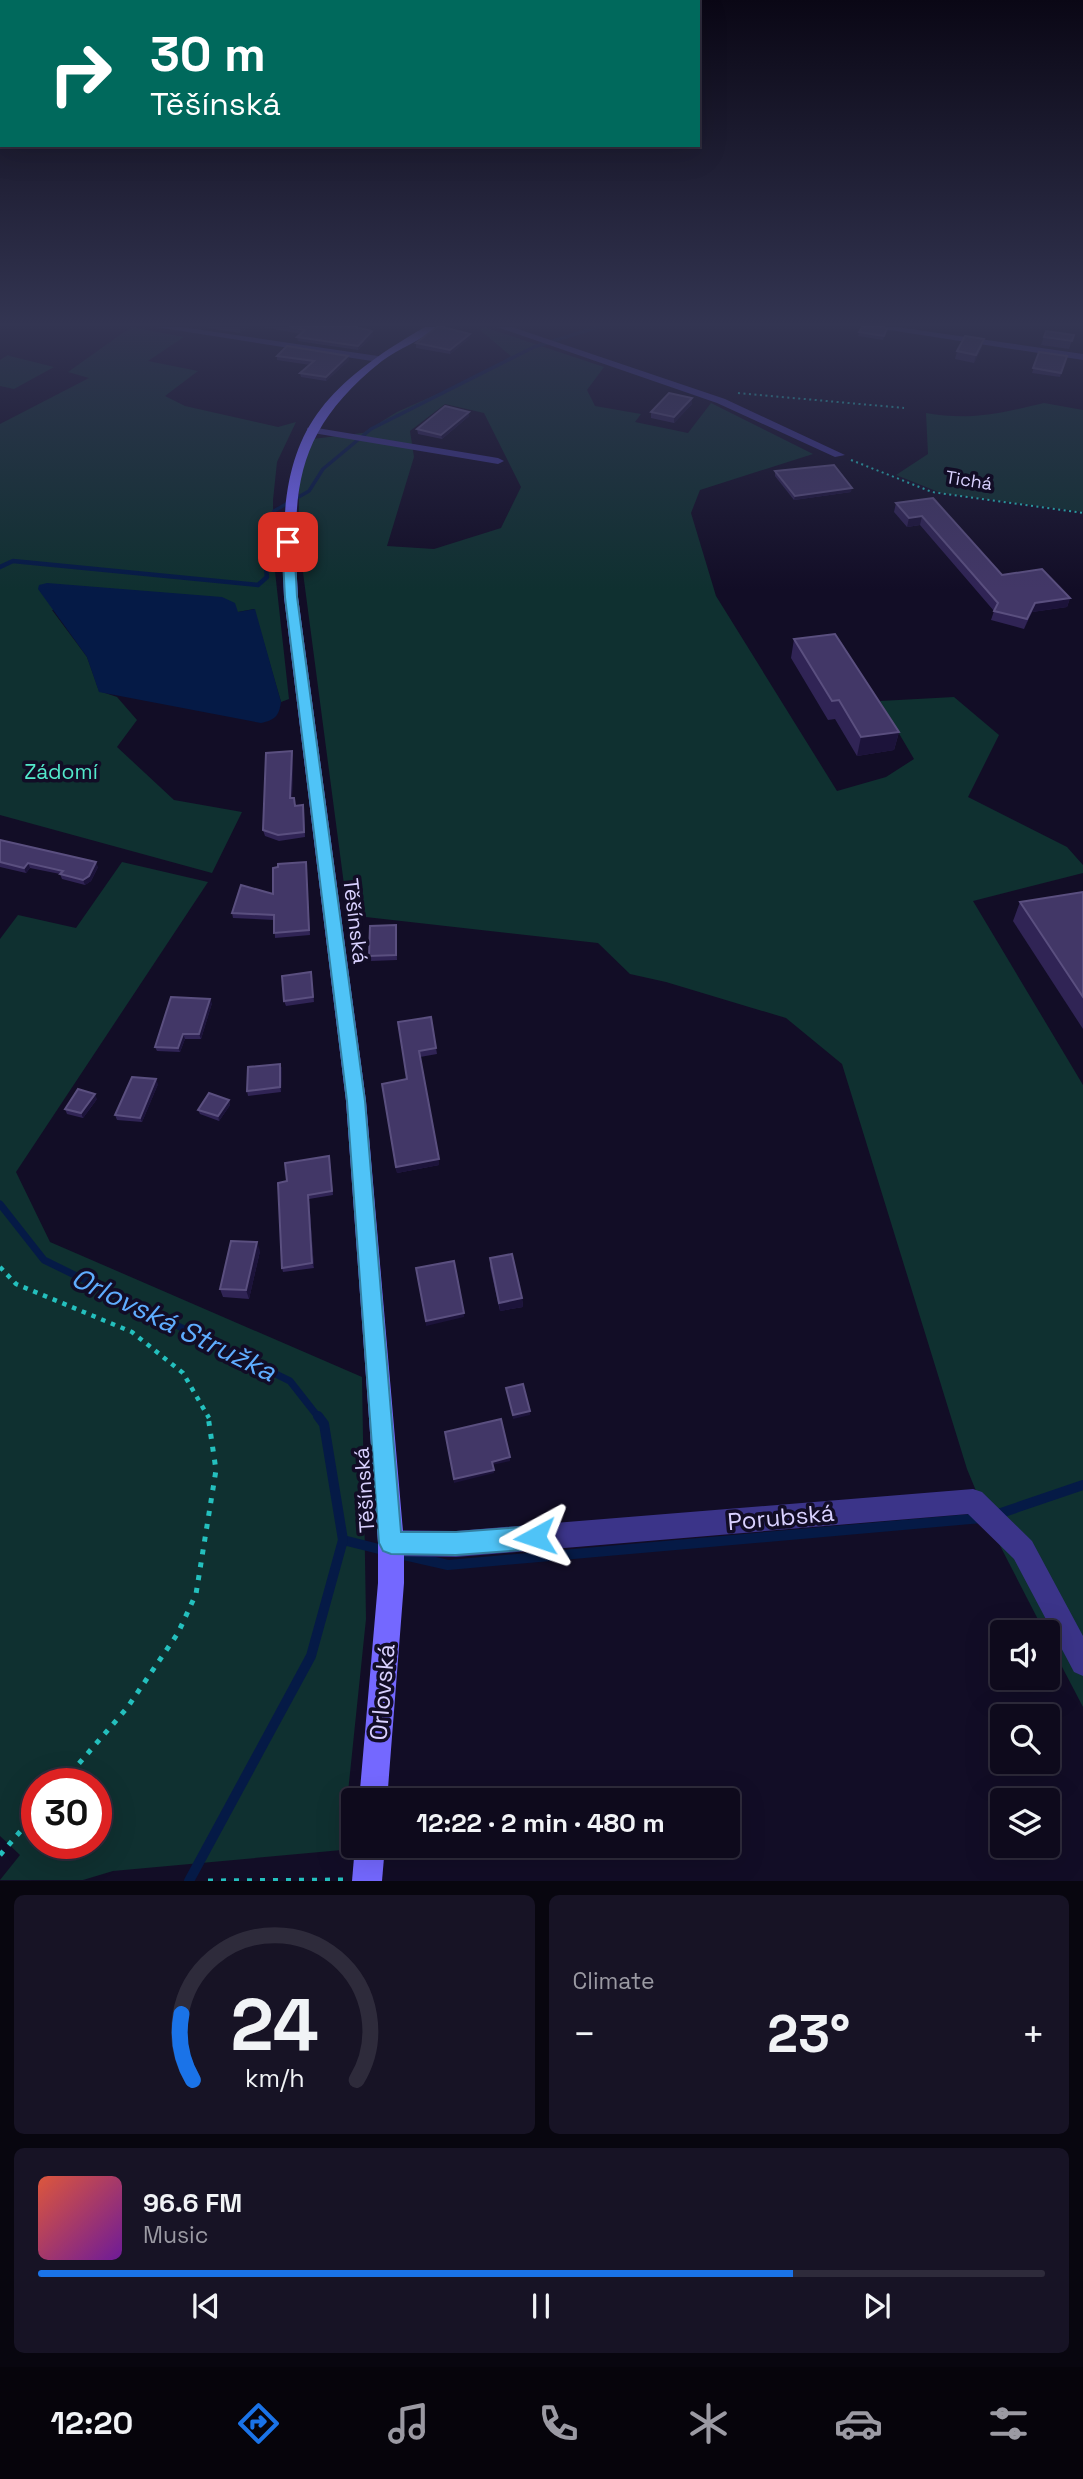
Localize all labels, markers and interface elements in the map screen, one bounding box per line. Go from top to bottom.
text: 30 m [150,23,266,85]
icon: right [35,28,126,119]
text: Těšínská [150,84,281,124]
street label: Tichá [944,465,994,495]
pin [258,512,318,572]
icon: arrive [269,523,307,561]
park label: Zádomí [24,758,99,785]
street label: Těšínská [337,877,375,965]
water label: Orlovská Stružka [66,1259,283,1390]
street label: Těšínská [348,1446,380,1534]
street label: Porubská [726,1497,836,1537]
position arrow [498,1500,572,1574]
map controls [990,1620,1060,1858]
button: sound [990,1620,1060,1690]
street label: Orlovská [362,1642,402,1742]
button: search [990,1704,1060,1774]
speed limit sign: 30 [21,1768,112,1859]
button: layers [990,1788,1060,1858]
text: 12:22 · 2 min · 480 m [416,1806,665,1840]
text: Climate [573,1966,655,1996]
text: 24 [230,1979,318,2072]
text: 23° [767,2001,850,2067]
text: − [573,2010,596,2058]
text: + [1021,2010,1045,2058]
text: km/h [244,2062,304,2094]
text: 96.6 FM [143,2186,242,2220]
text: Music [143,2220,208,2250]
icon: previous [187,2287,225,2325]
icon: pause [522,2287,560,2325]
icon: next [858,2287,896,2325]
icon: directions [234,2399,283,2448]
icon: music [384,2399,433,2448]
icon: phone [534,2399,583,2448]
icon: climate [684,2399,733,2448]
icon: car [834,2399,883,2448]
icon: filters [984,2399,1033,2448]
text: 12:20 [50,2403,133,2443]

